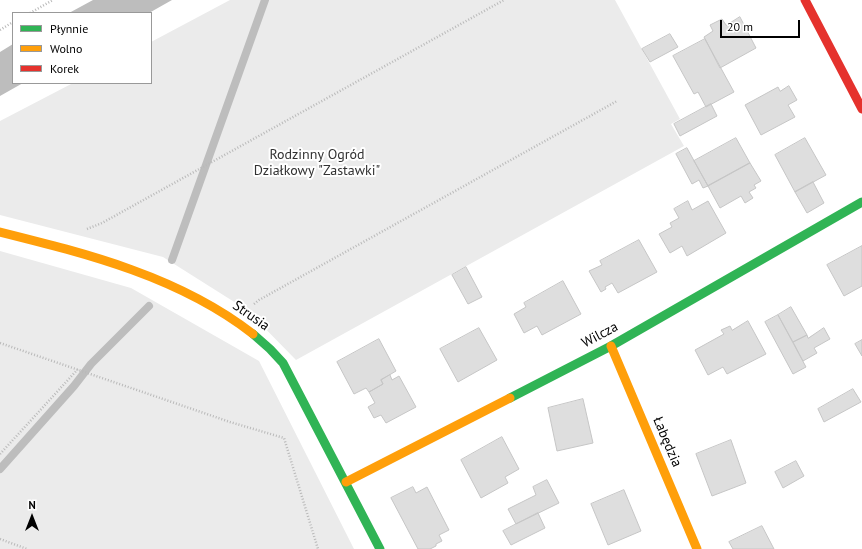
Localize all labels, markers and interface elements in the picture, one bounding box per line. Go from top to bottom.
legend [12,12,152,84]
scale bar [722,12,802,38]
text: 20 m [727,19,753,34]
text: Płynnie [50,21,88,36]
text: Wolno [50,41,82,56]
text: Korek [50,61,79,76]
park label: Rodzinny Ogród Działkowy "Zastawki" [254,147,380,180]
street label: Strusia [229,297,273,335]
street label: Wilcza [579,318,621,352]
street label: Łabędzia [649,414,685,470]
north arrow [12,497,52,537]
text: N [28,498,36,512]

